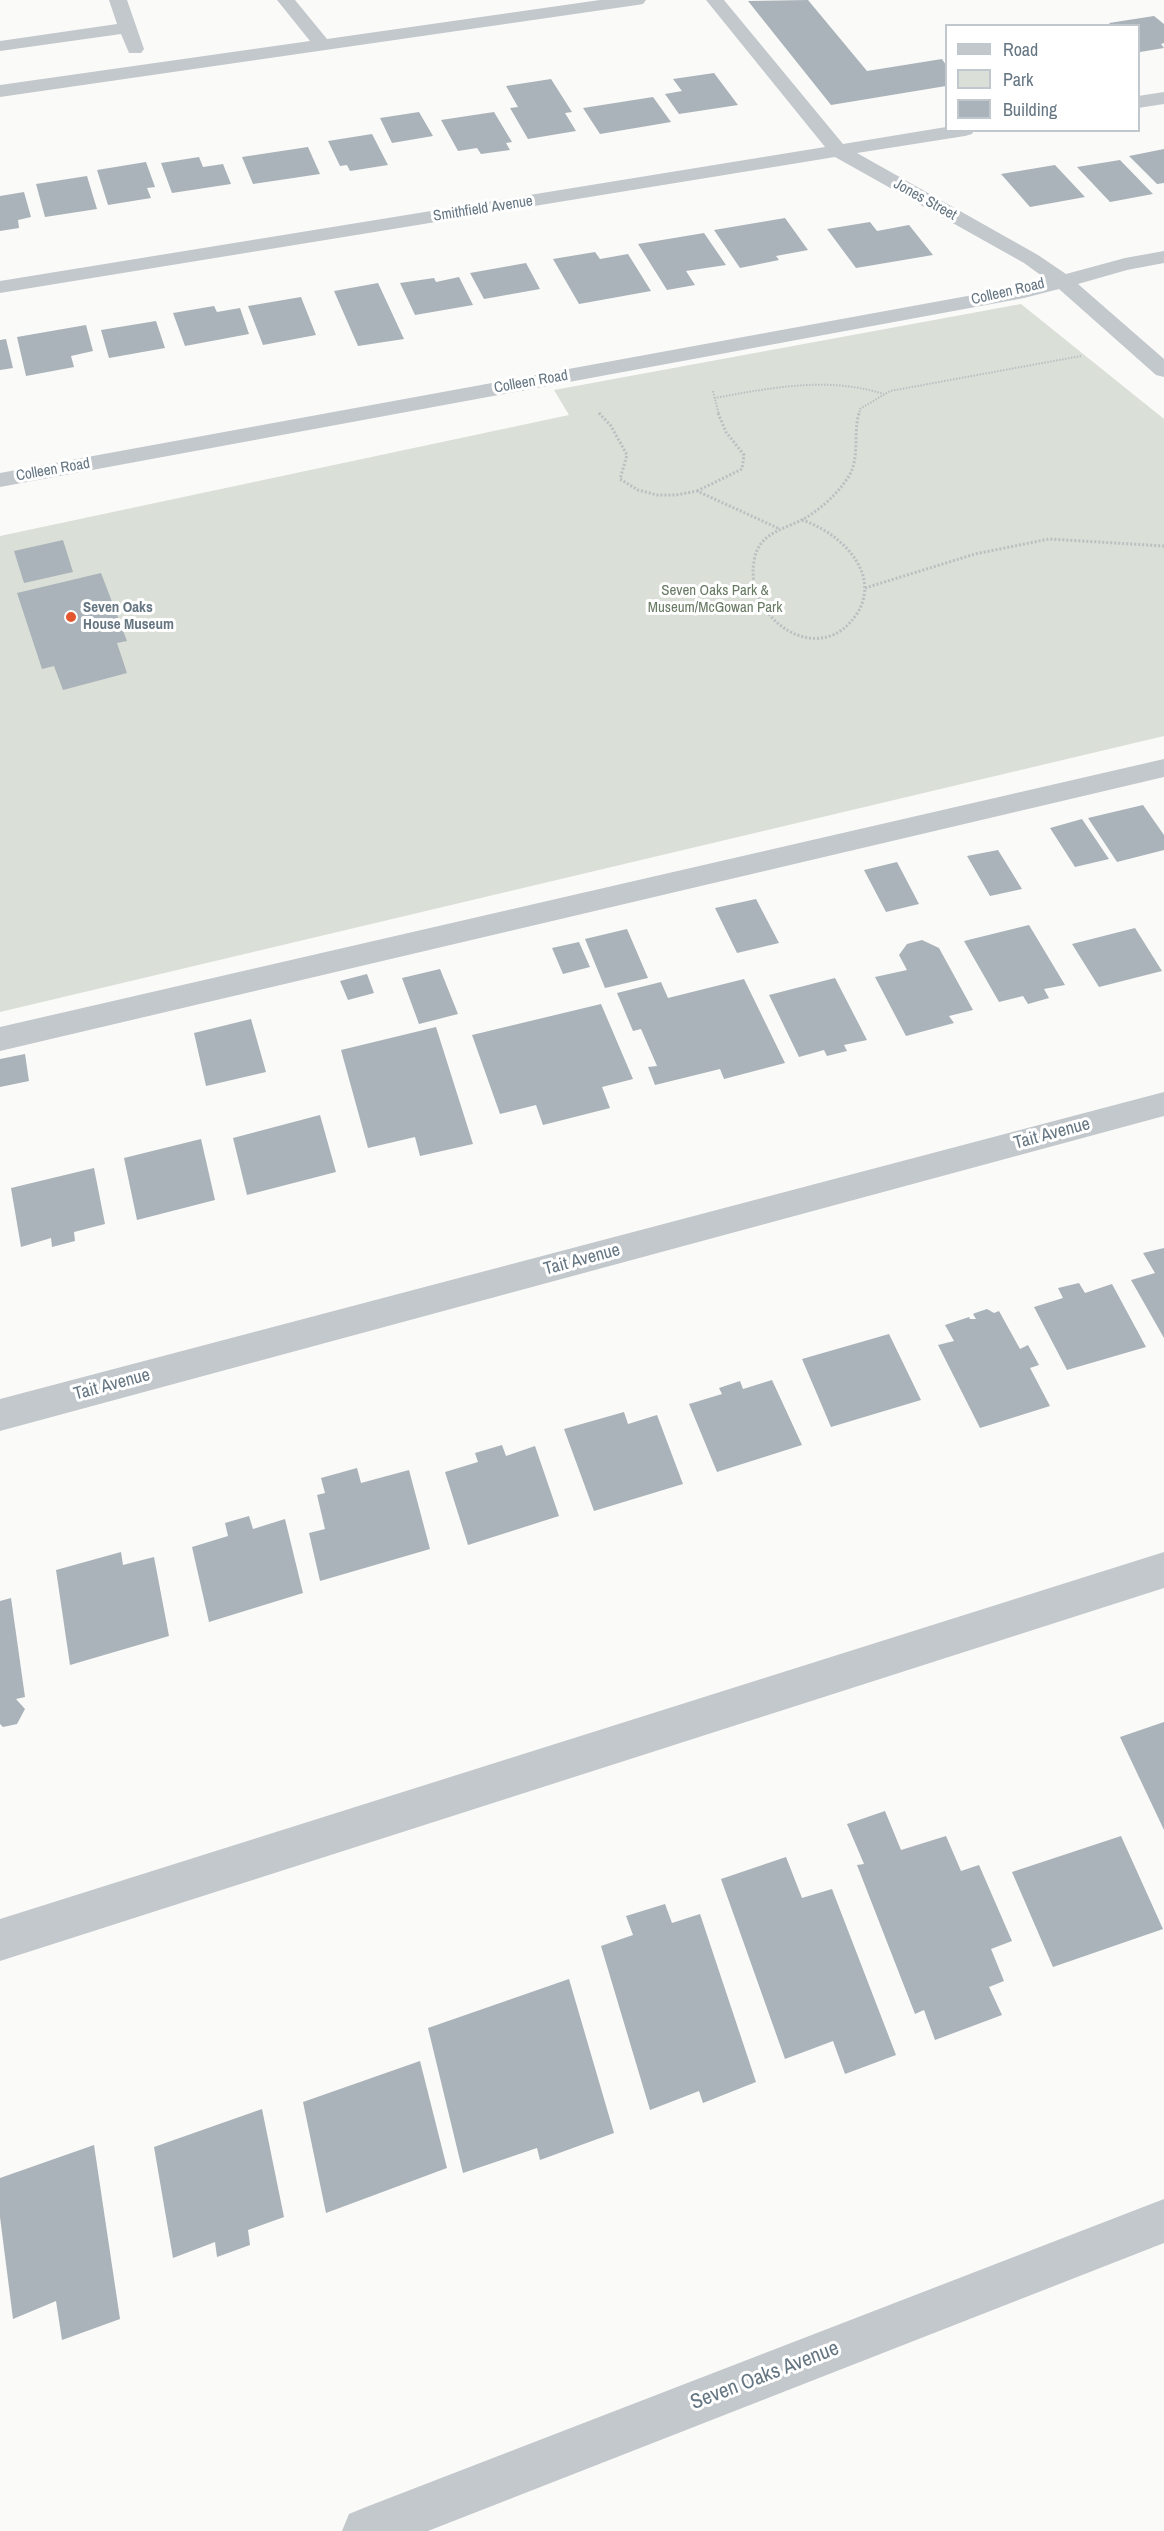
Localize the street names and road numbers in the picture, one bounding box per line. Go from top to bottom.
street label: Jones Street [890,175,960,225]
street label: Smithfield Avenue [432,192,534,226]
street label: Colleen Road [970,275,1046,309]
street label: Colleen Road [493,367,569,397]
street label: Colleen Road [15,455,91,485]
street label: Tait Avenue [1012,1113,1092,1155]
street label: Tait Avenue [542,1239,622,1281]
street label: Tait Avenue [72,1364,152,1406]
street label: Seven Oaks Avenue [687,2336,843,2416]

